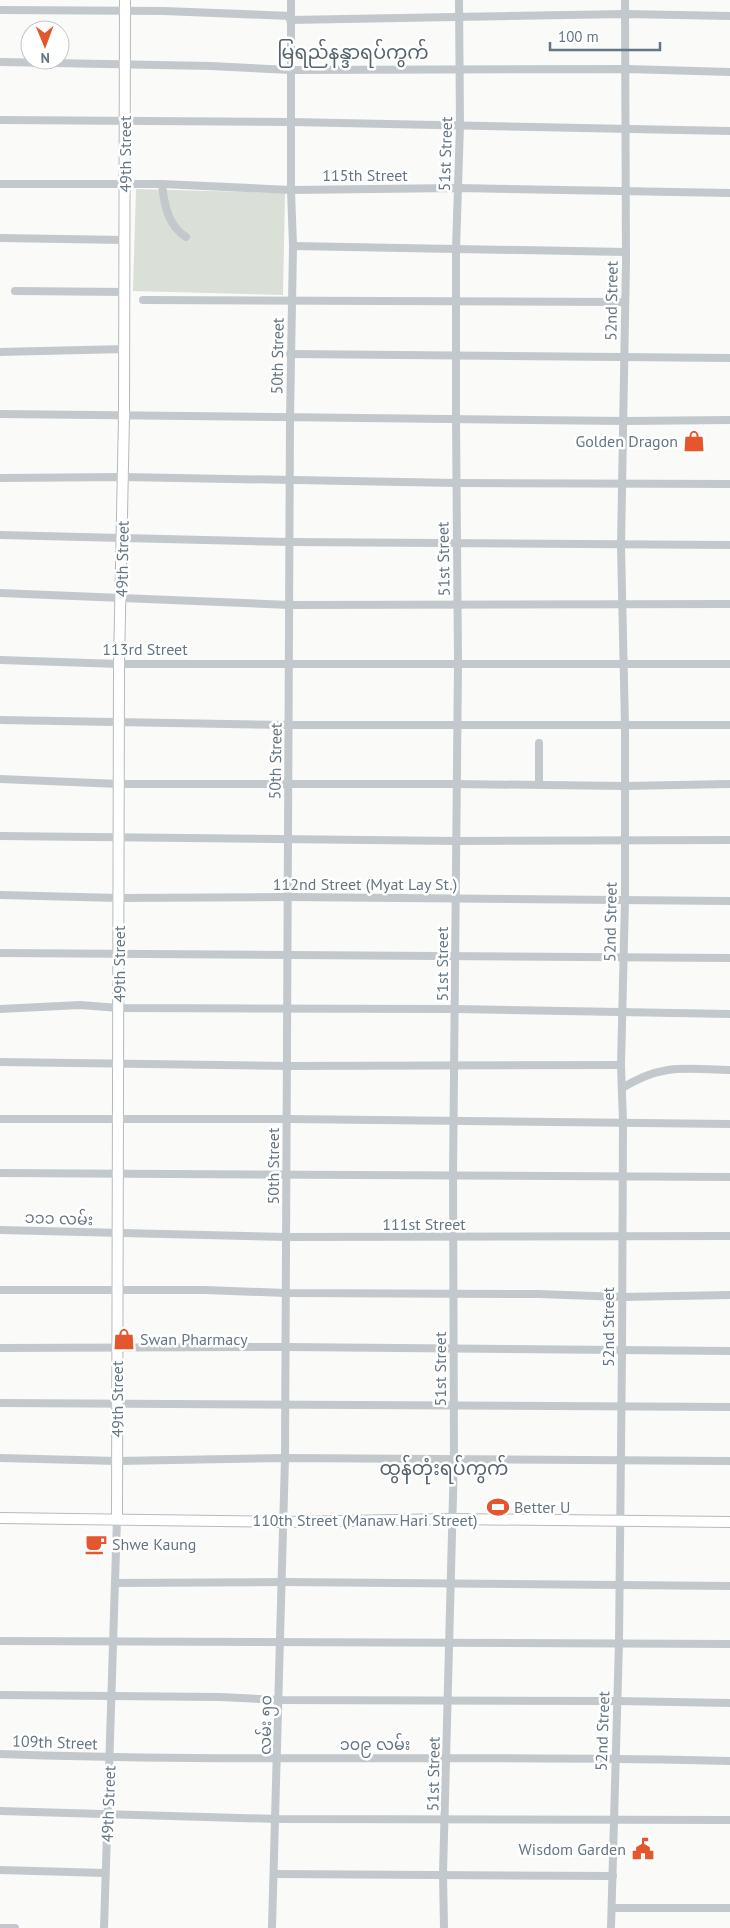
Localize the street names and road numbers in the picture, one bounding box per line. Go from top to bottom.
street label: 49th Street [115,115,135,192]
street label: 51st Street [434,116,456,192]
street label: 115th Street [322,165,408,185]
street label: 52nd Street [600,260,622,341]
street label: 50th Street [266,317,288,395]
street label: 49th Street [111,520,133,598]
street label: 51st Street [432,521,454,597]
street label: 113rd Street [102,639,188,659]
street label: 50th Street [264,722,286,800]
street label: 112nd Street (Myat Lay St.) [273,874,457,894]
street label: 52nd Street [599,881,621,962]
street label: 49th Street [109,925,129,1002]
street label: 51st Street [432,926,452,1001]
street label: 50th Street [263,1127,283,1204]
street label: ၁၁၁ လမ်း [24,1206,94,1229]
street label: 111st Street [382,1214,466,1234]
street label: 52nd Street [598,1286,618,1367]
street label: 51st Street [430,1331,450,1406]
street label: 49th Street [107,1360,127,1437]
street label: 110th Street (Manaw Hari Street) [252,1510,478,1530]
street label: 52nd Street [591,1690,613,1771]
street label: လမ်း ၅၀ [253,1695,280,1755]
street label: 109th Street [12,1731,99,1754]
street label: ၁၀၉ လမ်း [340,1733,410,1758]
street label: 51st Street [422,1736,444,1812]
street label: 49th Street [97,1765,119,1843]

